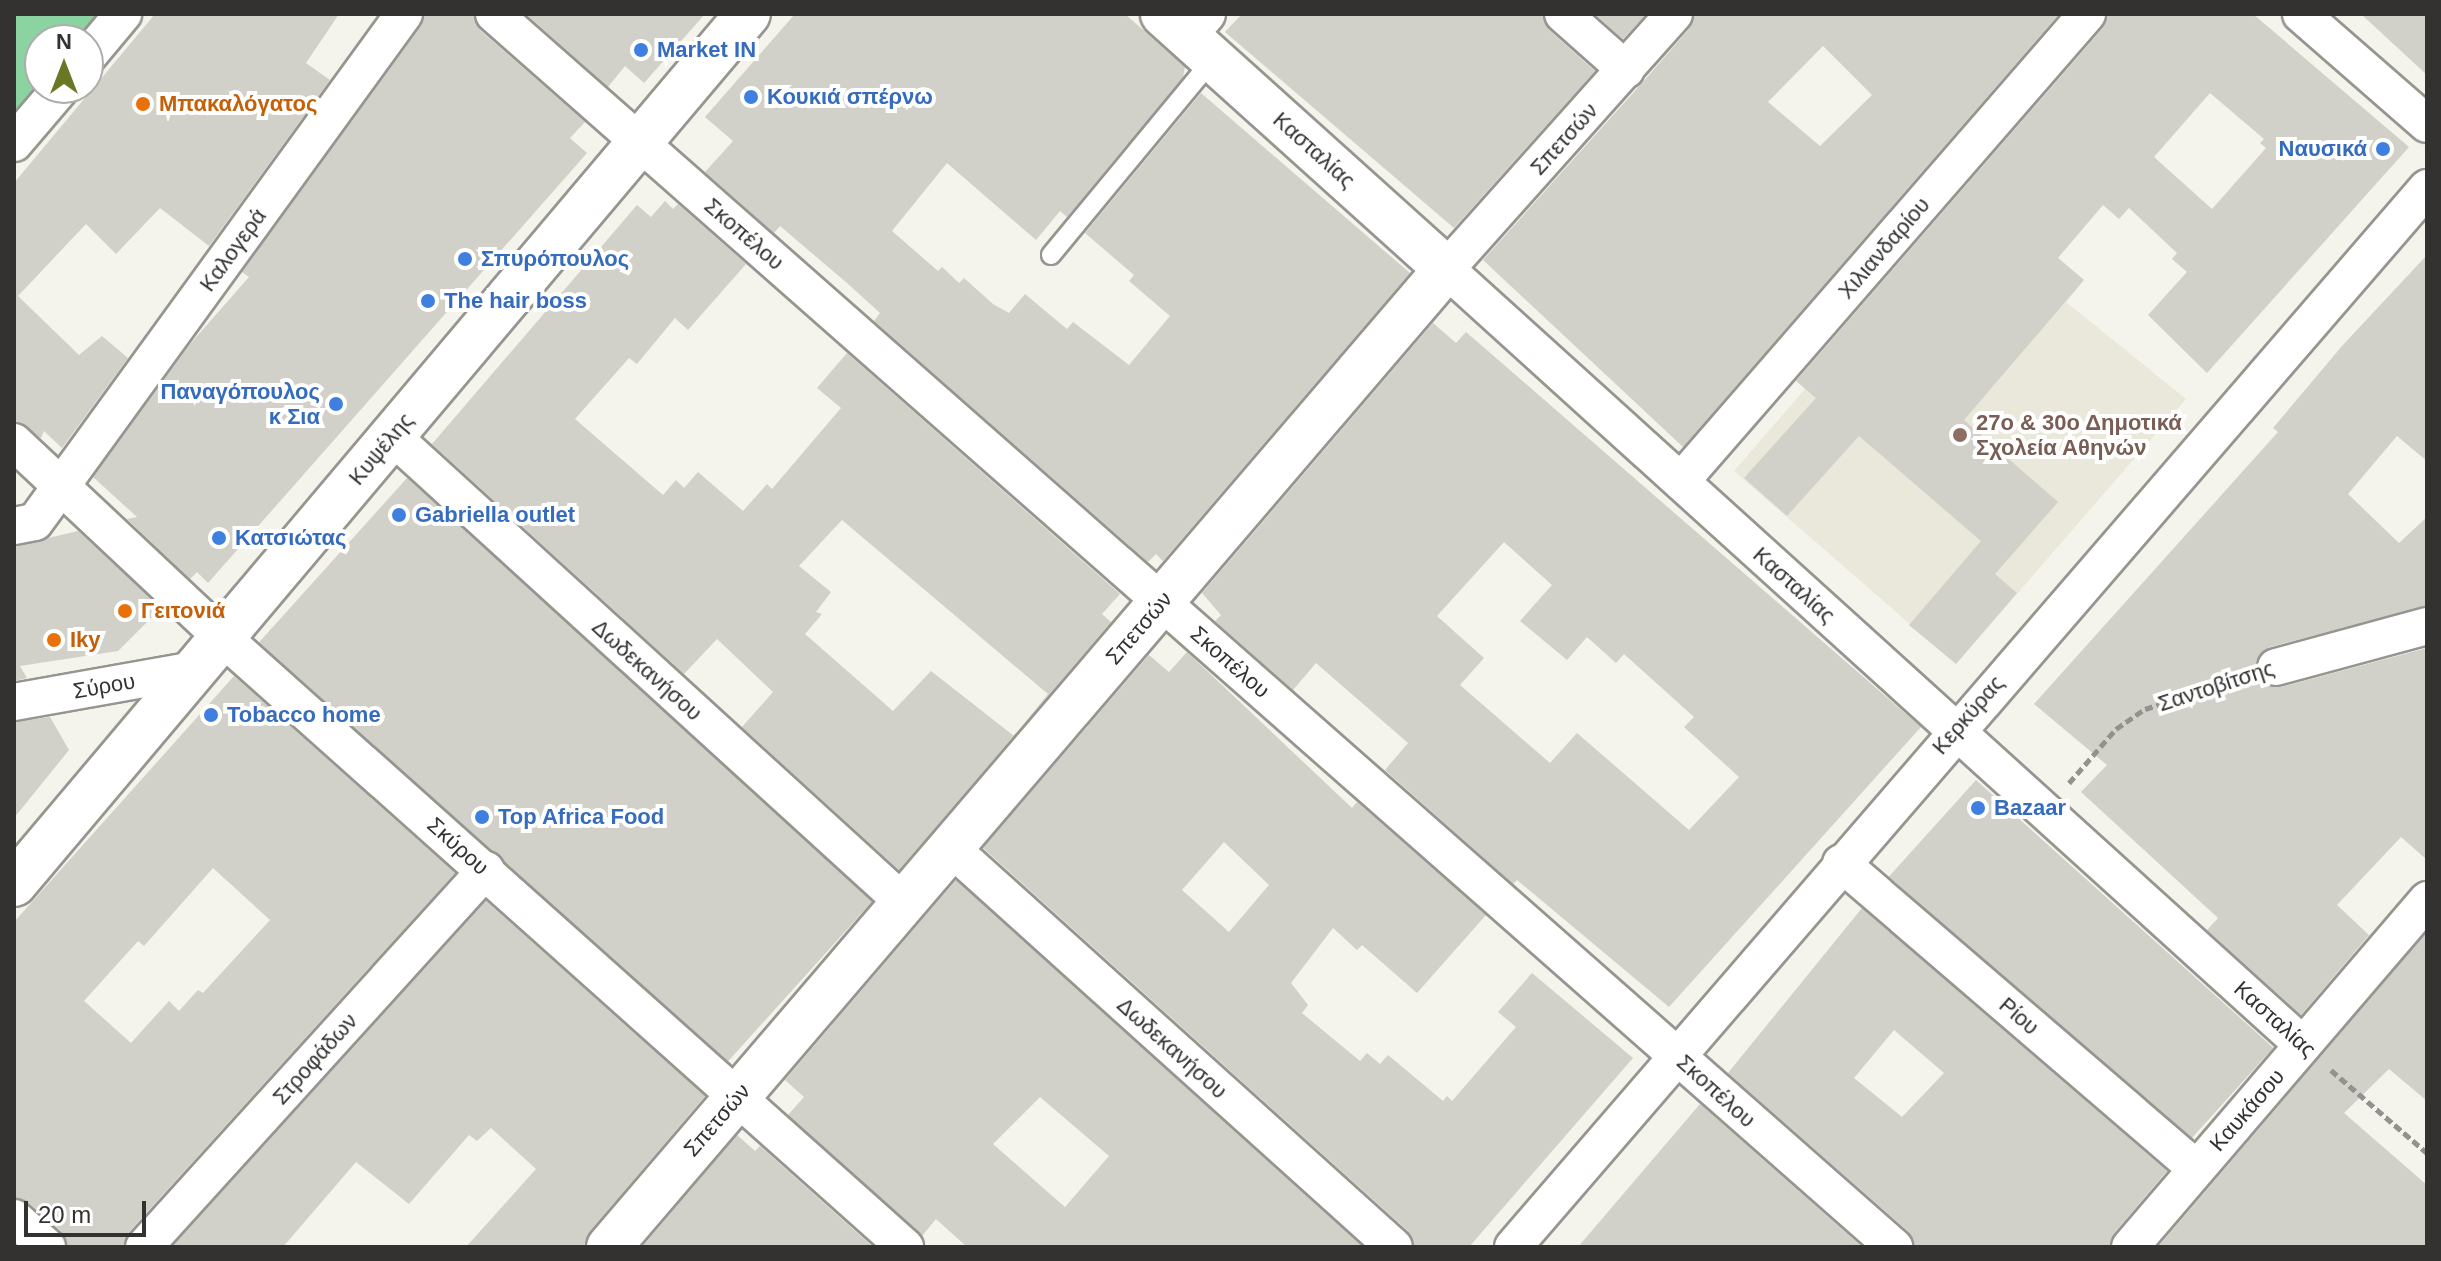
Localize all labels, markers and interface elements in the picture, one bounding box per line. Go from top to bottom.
north arrow [24,24,104,104]
text: N [56,29,72,54]
place label: Market IN [657,37,756,63]
marker: Market IN [632,41,650,59]
place label: Κουκιά σπέρνω [767,84,933,110]
marker: Κουκιά σπέρνω [742,88,760,106]
place label: Μπακαλόγατος [159,91,317,117]
marker: Μπακαλόγατος [134,95,152,113]
street label: Σπετσών [1525,98,1603,180]
street label: Κασταλίας [1268,106,1360,194]
place label: Ναυσικά [2279,136,2367,162]
marker: Ναυσικά [2374,140,2392,158]
street label: Σκοπέλου [699,192,789,276]
street label: Χιλιανδαρίου [1833,192,1935,304]
street label: Καλογερά [194,203,272,297]
place label: Σπυρόπουλος [481,246,629,272]
marker: Σπυρόπουλος [456,250,474,268]
place label: The hair boss [444,288,587,314]
marker: The hair boss [419,292,437,310]
place label: Παναγόπουλος κ Σια [160,378,320,430]
marker: Παναγόπουλος κ Σια [327,395,345,413]
street label: Κυψέλης [343,408,419,490]
place label: 27ο & 30ο Δημοτικά Σχολεία Αθηνών [1976,409,2183,460]
marker: 27ο & 30ο Δημοτικά Σχολεία Αθηνών [1951,426,1969,444]
place label: Gabriella outlet [415,502,575,528]
marker: Gabriella outlet [390,506,408,524]
place label: Κατσιώτας [235,525,346,551]
marker: Κατσιώτας [210,529,228,547]
street label: Κασταλίας [1748,541,1840,629]
street label: Σπετσών [1100,586,1178,670]
place label: Γειτονιά [141,598,225,624]
marker: Γειτονιά [116,602,134,620]
street label: Δωδεκανήσου [587,614,707,726]
street label: Σκοπέλου [1185,620,1275,704]
place label: Iky [70,627,101,653]
marker: Iky [45,631,63,649]
street label: Σαντοβίτσης [2155,655,2277,717]
street label: Σύρου [71,668,137,704]
street label: Κερκύρας [1927,670,2009,760]
place label: Tobacco home [227,702,381,728]
marker: Tobacco home [202,706,220,724]
place label: Bazaar [1994,795,2066,821]
marker: Bazaar [1969,799,1987,817]
place label: Top Africa Food [498,804,665,830]
marker: Top Africa Food [473,808,491,826]
street label: Σκύρου [422,812,494,880]
street label: Κασταλίας [2229,975,2321,1063]
street label: Δωδεκανήσου [1112,992,1232,1104]
street label: Ρίου [1994,992,2044,1040]
street label: Στροφάδων [267,1008,363,1110]
street label: Σκοπέλου [1671,1049,1761,1133]
street label: Καυκάσου [2204,1063,2290,1157]
street label: Σπετσών [678,1078,756,1162]
scale bar [28,1185,150,1235]
text: 20 m [38,1201,91,1228]

